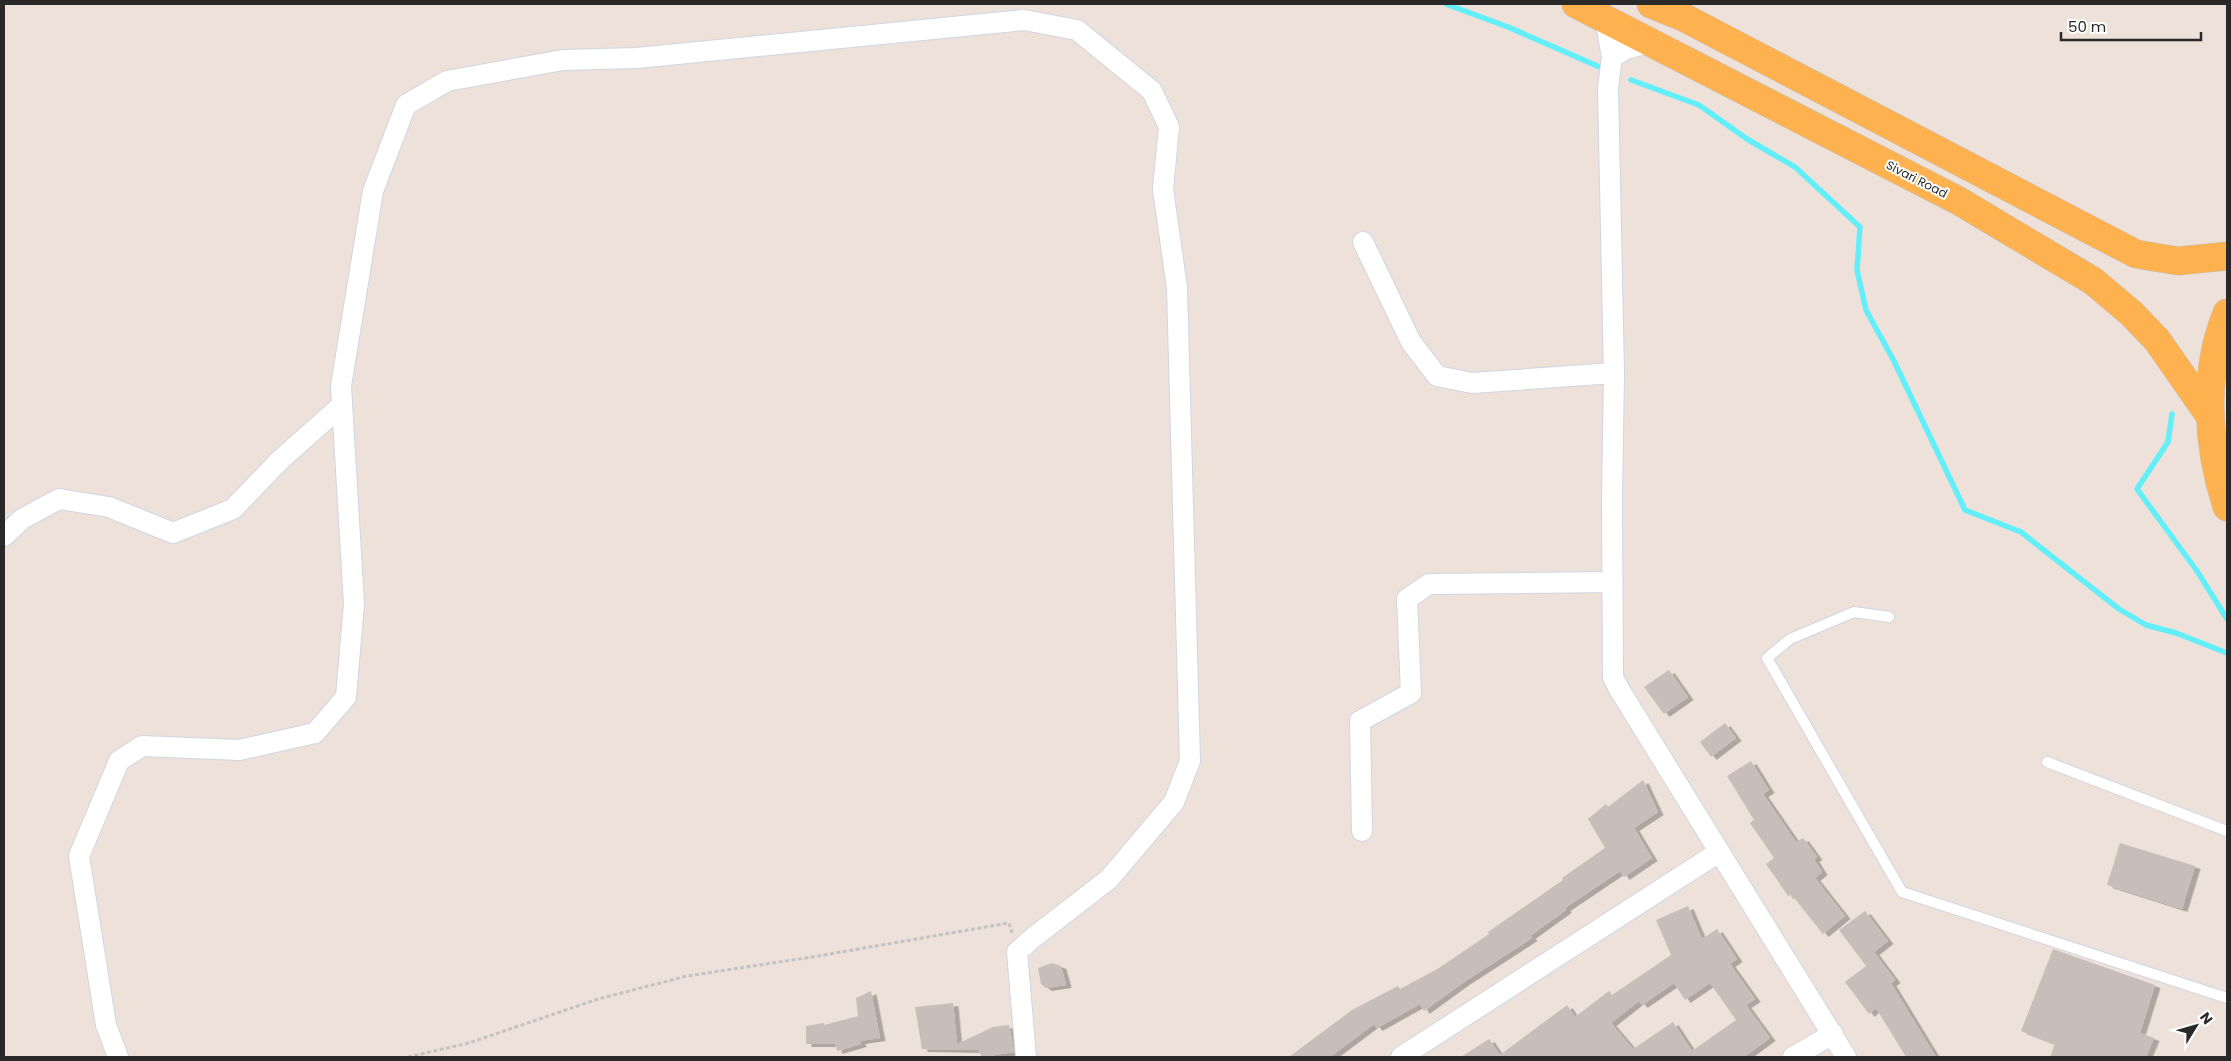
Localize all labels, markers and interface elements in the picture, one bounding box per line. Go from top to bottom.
scale bar [2061,10,2201,42]
text: 50 m [2068,16,2106,37]
street label: Sivari Road [1883,156,1951,202]
north arrow [2171,1001,2221,1051]
text: N [2195,1008,2218,1028]

